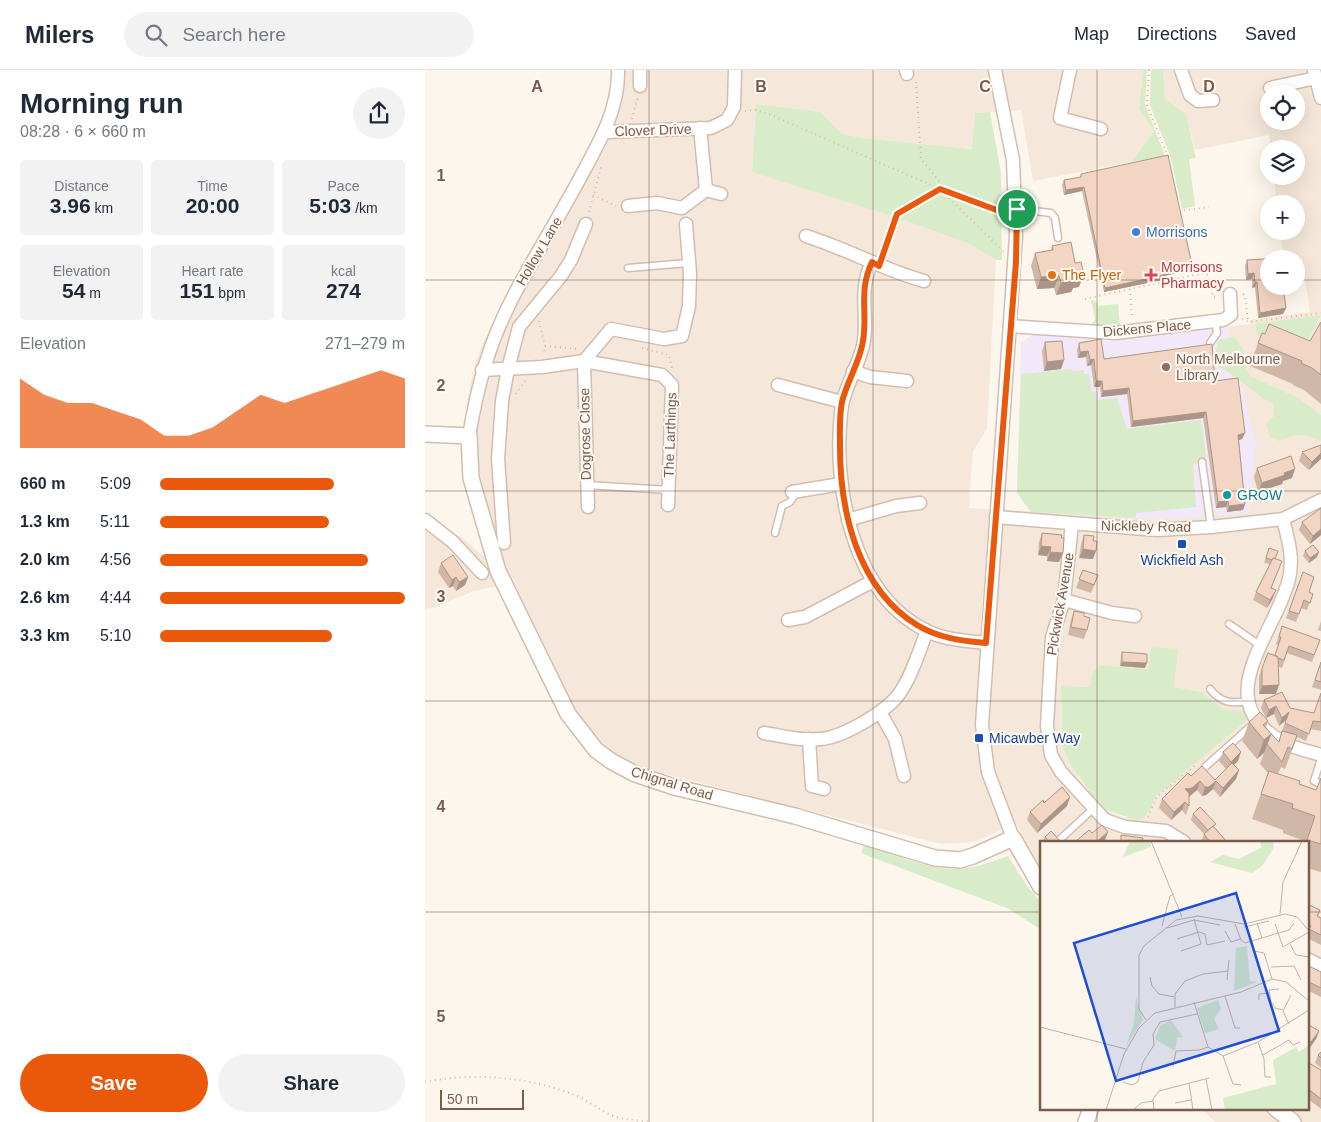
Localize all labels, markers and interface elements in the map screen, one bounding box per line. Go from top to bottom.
search box [124,12,474,57]
text: Milers [25,21,94,48]
icon: search [142,21,170,49]
text: Search here [182,24,286,45]
text: Map [1074,24,1109,44]
text: Directions [1137,24,1217,44]
text: Saved [1245,24,1296,44]
text: A [531,78,543,95]
text: B [755,78,767,95]
text: C [979,78,991,95]
text: D [1203,78,1215,95]
map controls [1260,85,1305,295]
button: locate [1260,85,1305,130]
button: share [353,87,405,139]
text: Morning run [20,88,183,119]
street label: Clover Drive [614,121,692,139]
text: 08:28 · 6 × 660 m [20,123,146,140]
button: layers [1260,140,1305,185]
text: 1 [437,167,446,184]
text: Distance [54,178,109,194]
text: Time [197,178,228,194]
text: Pace [328,178,359,194]
pin [996,188,1038,230]
text: 3.96 [50,194,91,217]
text: 20:00 [186,194,239,217]
text: 5:03 [309,194,351,217]
icon: arrive [1003,195,1031,223]
button: + [1260,195,1305,240]
text: km [91,200,113,216]
text: /km [351,200,378,216]
street label: Hollow Lane [513,213,565,288]
place label: Morrisons [1146,224,1207,240]
marker: Morrisons [1130,226,1142,238]
button: − [1260,250,1305,295]
place label: Morrisons Pharmacy [1161,259,1224,291]
text: Elevation [53,263,110,279]
text: Heart rate [181,263,244,279]
text: kcal [331,263,356,279]
place label: The Flyer [1062,267,1121,283]
marker: The Flyer [1046,269,1058,281]
marker: Morrisons Pharmacy [1145,269,1157,281]
text: 54 [62,279,85,302]
text: 151 [179,279,214,302]
text: 274 [326,279,361,302]
text: m [85,285,101,301]
text: bpm [214,285,246,301]
street label: Dickens Place [1102,316,1192,340]
text: Elevation [20,335,86,352]
text: 271–279 m [325,335,405,352]
place label: North Melbourne Library [1176,351,1280,383]
marker: North Melbourne Library [1160,361,1172,373]
text: 2 [437,377,446,394]
street label: Dogrose Close [576,387,594,480]
street label: The Larthings [661,392,679,478]
text: 660 m [20,475,65,492]
text: 5:09 [100,475,131,492]
place label: GROW [1237,487,1283,503]
marker: GROW [1221,489,1233,501]
text: 1.3 km [20,513,70,530]
text: 5:11 [100,513,130,530]
street label: Nickleby Road [1101,517,1191,535]
marker: Wickfield Ash [1176,538,1188,550]
text: 2.0 km [20,551,70,568]
text: 4:56 [100,551,131,568]
street label: Pickwick Avenue [1043,551,1077,657]
place label: Wickfield Ash [1140,552,1224,568]
text: 3 [437,588,446,605]
text: 2.6 km [20,589,70,606]
text: 4:44 [100,589,131,606]
text: 3.3 km [20,627,70,644]
text: 5:10 [100,627,131,644]
place label: Micawber Way [989,730,1080,746]
marker: Micawber Way [973,732,985,744]
street label: Chignal Road [629,763,715,803]
text: 4 [437,798,446,815]
inset map [1040,841,1309,1110]
text: 5 [437,1008,446,1025]
button: Save [20,1054,208,1112]
button: Share [218,1054,405,1112]
scale bar [440,1087,524,1110]
text: 50 m [447,1091,478,1107]

